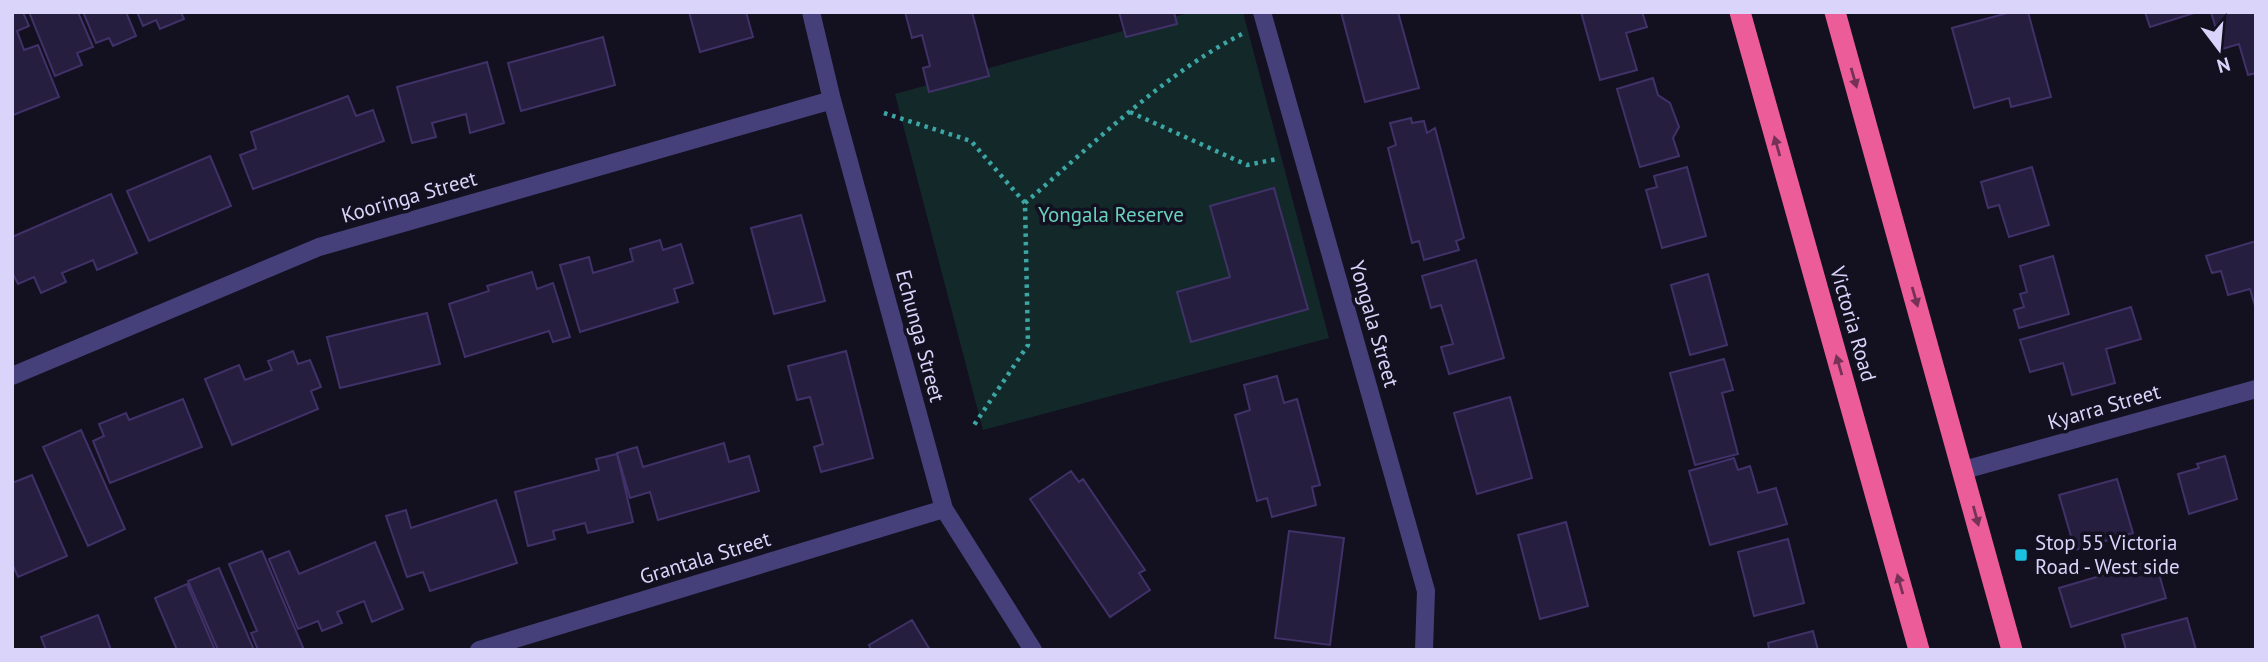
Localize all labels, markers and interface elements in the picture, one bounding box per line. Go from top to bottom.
north arrow [2184,14,2254,84]
text: N [2214,52,2233,79]
one-way arrow [1849,67,1860,89]
one-way arrow [1772,135,1782,156]
street label: Kooringa Street [338,164,480,229]
park label: Yongala Reserve [1038,201,1184,228]
street label: Yongala Street [1344,258,1405,390]
street label: Victoria Road [1824,262,1883,385]
street label: Echunga Street [890,267,951,405]
one-way arrow [1911,287,1921,308]
one-way arrow [1833,354,1844,376]
street label: Kyarra Street [2044,378,2163,435]
one-way arrow [1971,505,1982,527]
street label: Grantala Street [636,525,773,590]
place label: Stop 55 Victoria Road - West side [2035,529,2180,580]
marker: Stop 55 Victoria Road - West side [2013,547,2029,563]
one-way arrow [1895,573,1905,594]

